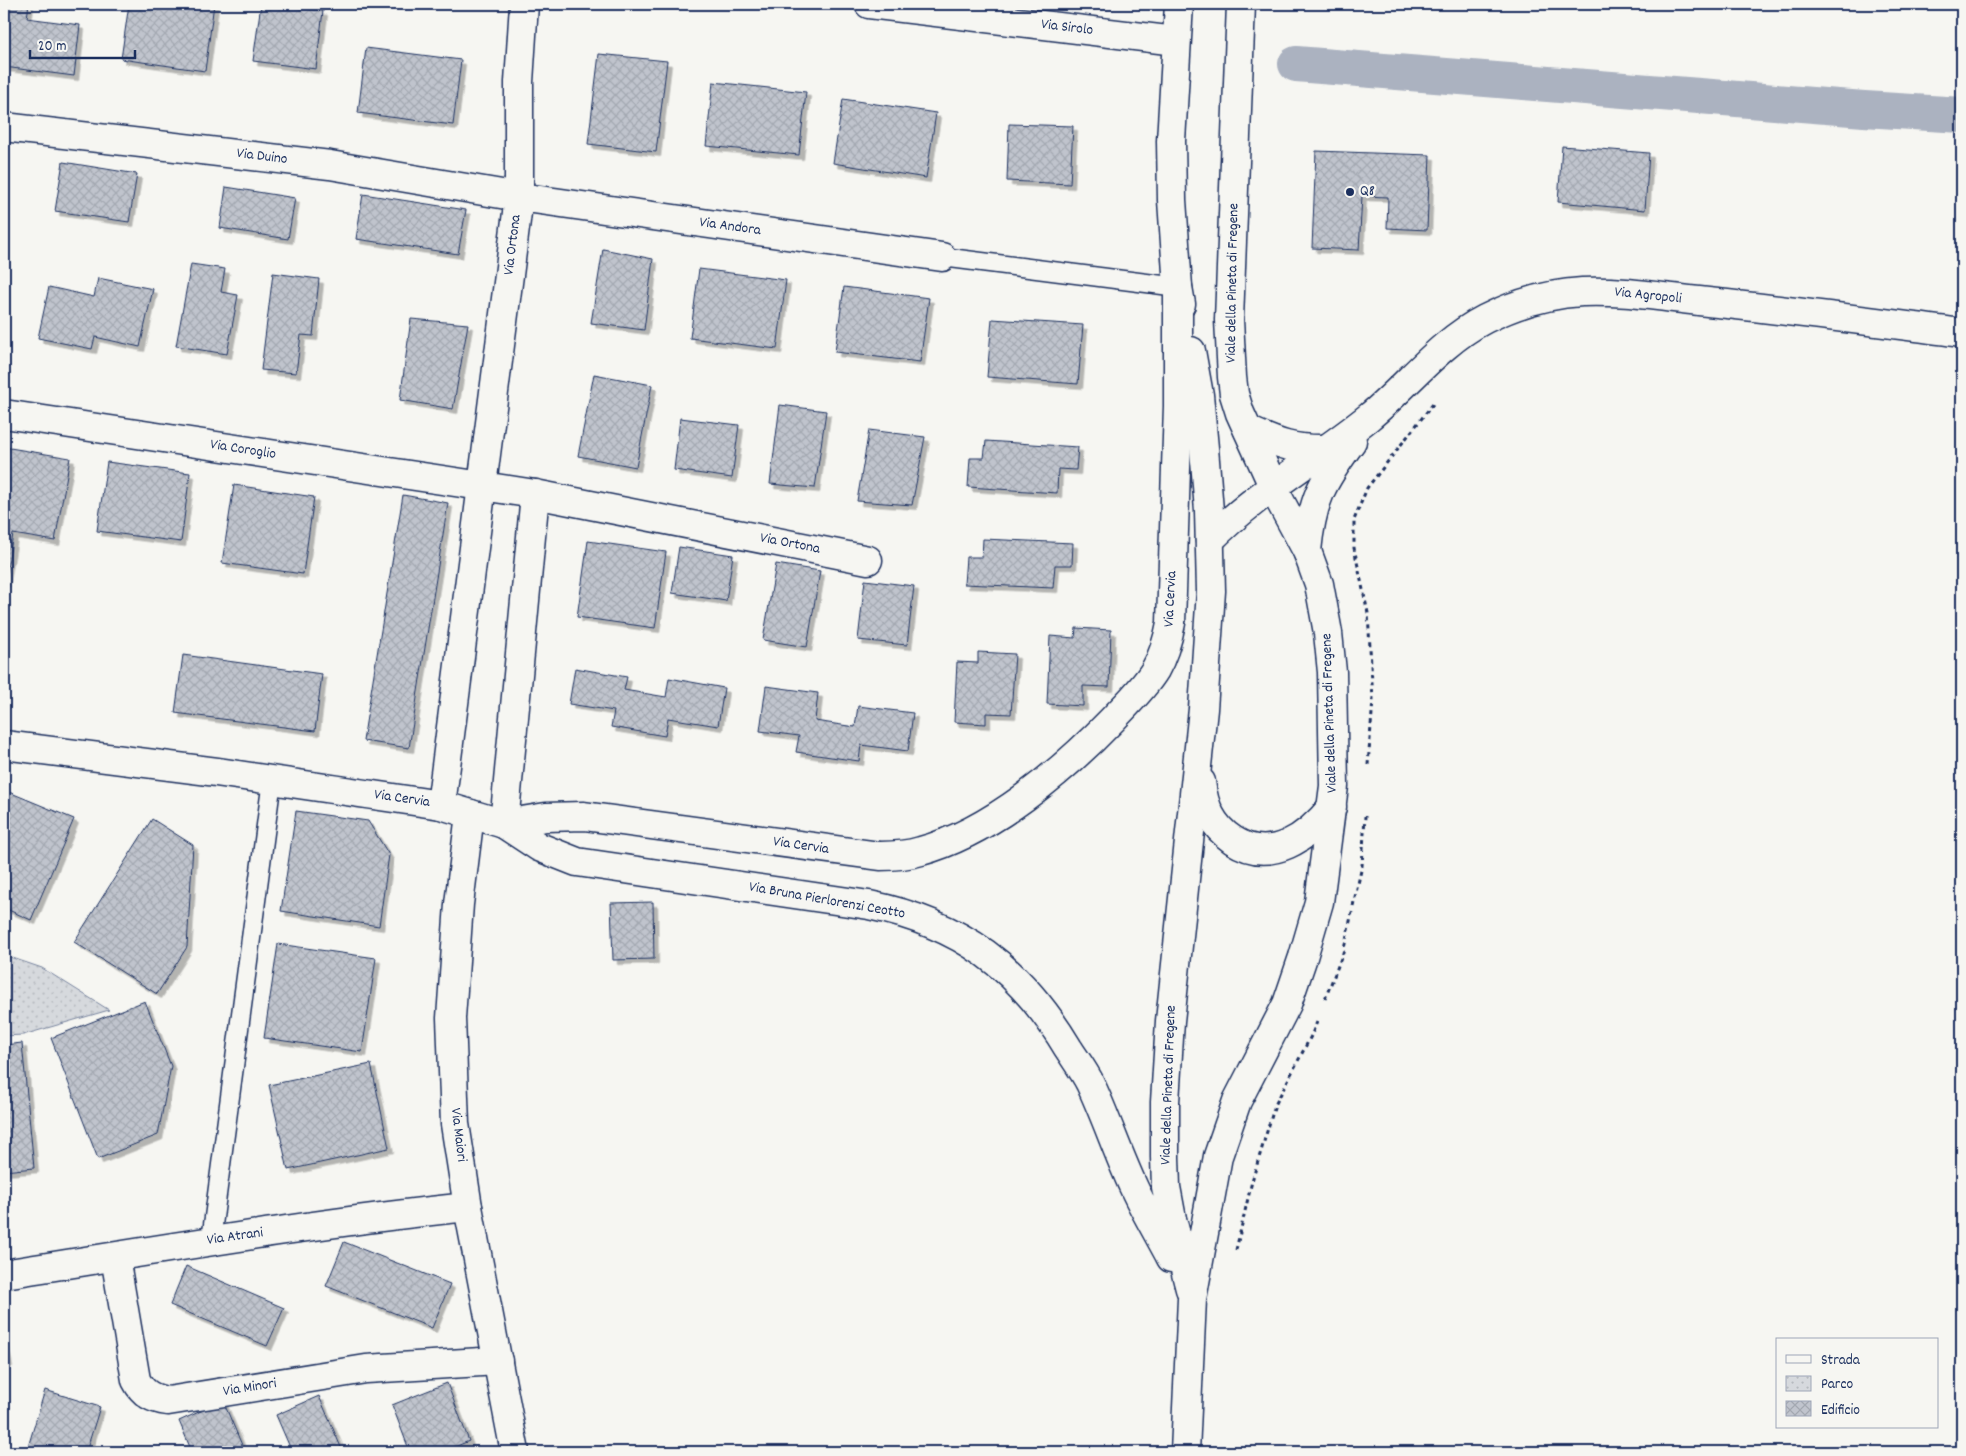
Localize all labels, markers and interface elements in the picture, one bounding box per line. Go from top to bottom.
street label: Via Sirolo [1040,14,1095,42]
scale bar [30,28,135,60]
text: 20 m [38,36,66,58]
street label: Via Duino [235,143,289,171]
place label: Q8 [1360,181,1375,203]
marker: Q8 [1344,186,1356,198]
street label: Viale della Pineta di Fregene [1221,203,1245,363]
street label: Via Andora [698,212,763,242]
street label: Via Ortona [498,213,528,277]
street label: Via Agropoli [1613,282,1683,310]
street label: Via Coroglio [209,434,278,466]
street label: Via Ortona [758,527,823,561]
street label: Via Cervia [1159,569,1184,628]
street label: Viale della Pineta di Fregene [1316,632,1344,793]
street label: Via Cervia [373,784,432,814]
street label: Via Cervia [772,831,831,861]
street label: Via Bruna Pierlorenzi Ceotto [747,876,907,926]
street label: Viale della Pineta di Fregene [1155,1004,1183,1165]
street label: Via Maiori [444,1107,472,1163]
street label: Via Atrani [206,1222,265,1252]
legend [1776,1338,1938,1428]
text: Strada [1821,1350,1861,1372]
street label: Via Minori [222,1373,279,1403]
text: Parco [1821,1374,1853,1396]
text: Edificio [1821,1400,1860,1422]

